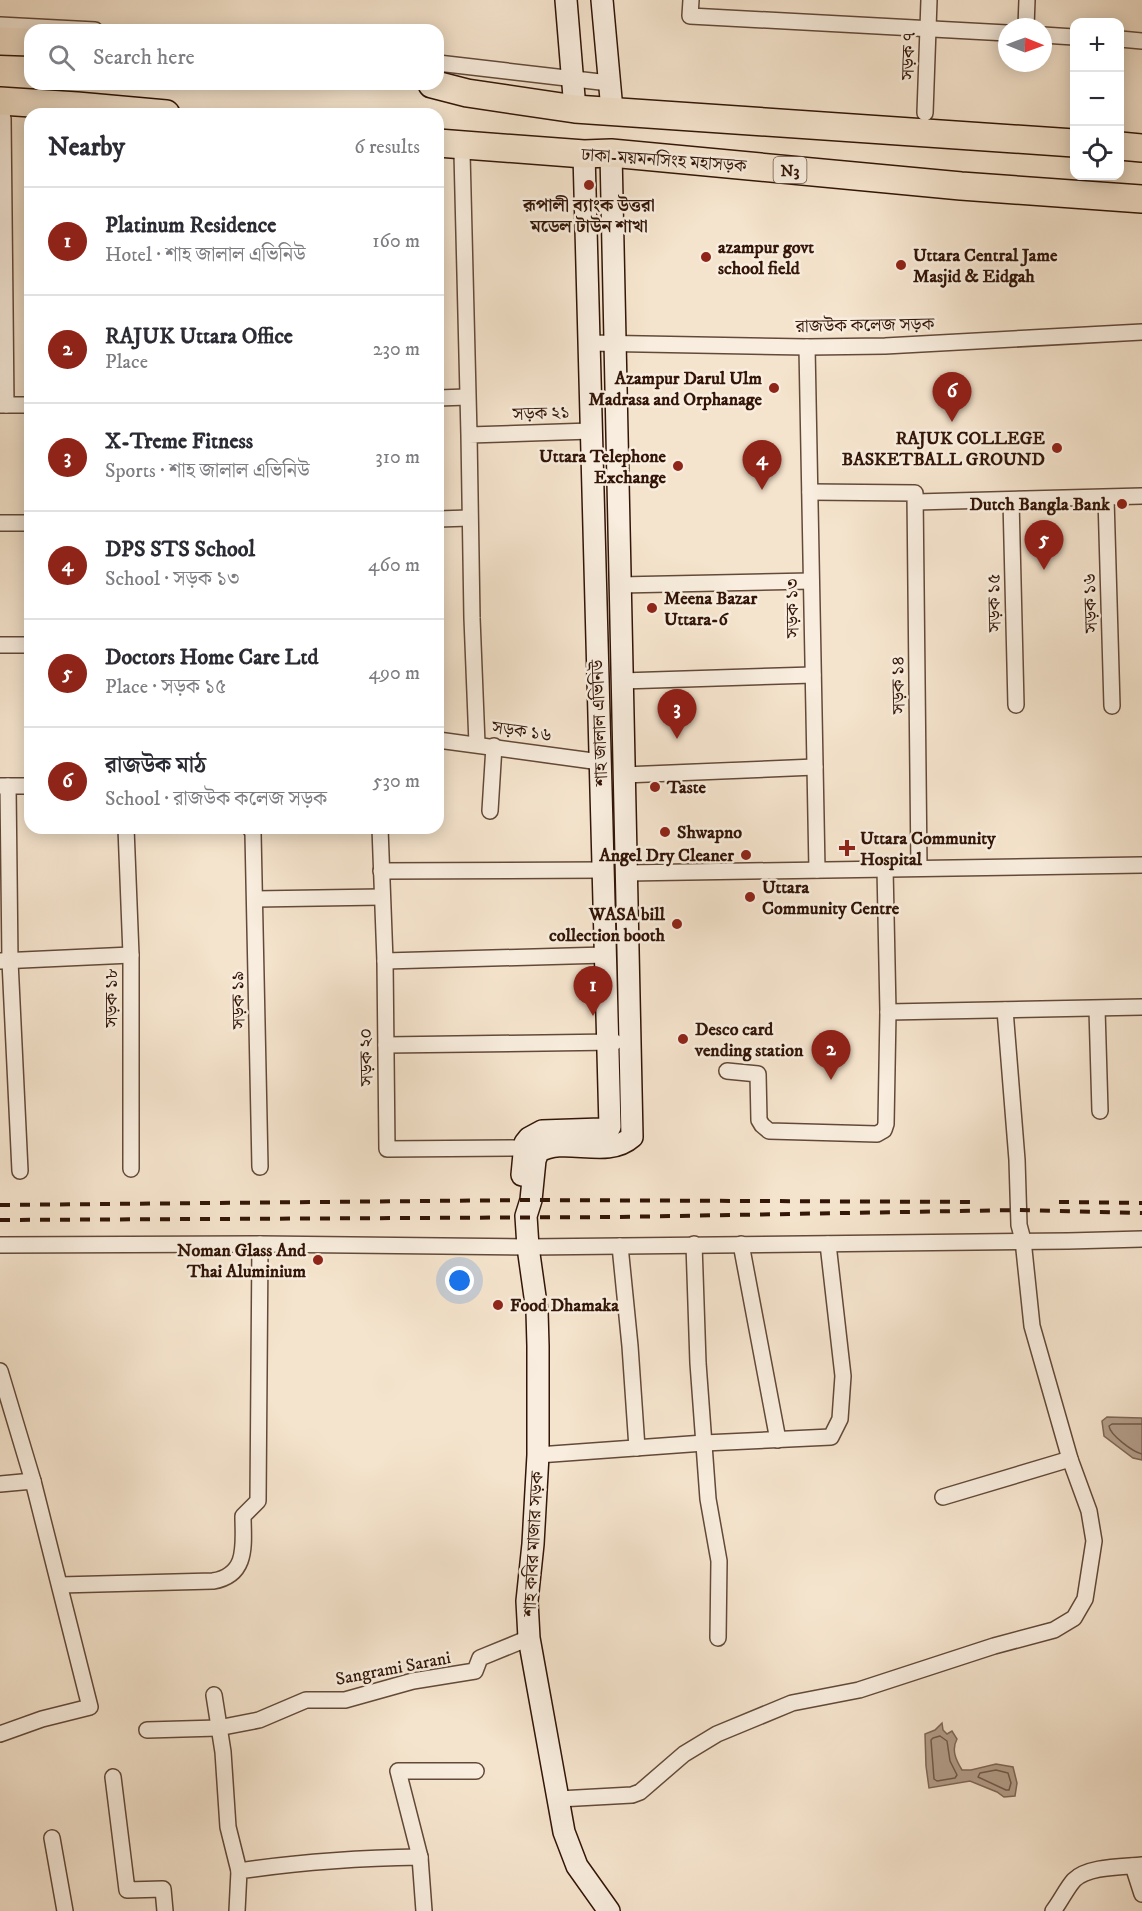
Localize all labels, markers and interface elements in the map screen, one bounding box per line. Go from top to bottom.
north arrow [998,18,1052,72]
map controls [1070,18,1124,180]
button: + [1070,18,1124,72]
search box [24,24,444,90]
street label: সড়ক ৭ [897,31,921,82]
icon: search [45,41,78,74]
text: Search here [93,44,195,71]
button: − [1070,72,1124,126]
button: locate [1070,126,1124,180]
text: Nearby [48,131,125,164]
text: 6 results [354,135,420,160]
street label: ঢাকা-ময়মনসিংহ মহাসড়ক [580,144,749,178]
road number: N3 [774,157,806,183]
marker: রূপালী ব্যাংক উত্তরা মডেল টাউন শাখা [582,178,596,192]
place label: রূপালী ব্যাংক উত্তরা মডেল টাউন শাখা [522,194,655,238]
text: Platinum Residence [105,212,276,239]
text: 1 [64,229,71,254]
text: 160 m [372,229,420,254]
place label: azampur govt school field [718,237,814,280]
text: Hotel · শাহ জালাল এভিনিউ [105,243,306,268]
place label: Uttara Central Jame Masjid & Eidgah [913,245,1058,288]
marker: azampur govt school field [699,250,713,264]
marker: Uttara Central Jame Masjid & Eidgah [894,258,908,272]
street label: রাজউক কলেজ সড়ক [795,313,936,338]
text: RAJUK Uttara Office [105,323,293,350]
text: 2 [63,337,72,362]
text: 230 m [373,337,420,362]
text: Place [105,350,148,375]
place label: Azampur Darul Ulm Madrasa and Orphanage [588,368,763,411]
pin: 6 [932,372,972,422]
marker: Azampur Darul Ulm Madrasa and Orphanage [767,381,781,395]
street label: সড়ক ২১ [511,402,570,426]
text: X-Treme Fitness [105,428,253,455]
place label: RAJUK COLLEGE BASKETBALL GROUND [842,428,1045,471]
pin: 4 [742,440,782,490]
marker: RAJUK COLLEGE BASKETBALL GROUND [1050,441,1064,455]
text: 3 [64,445,71,470]
text: 310 m [375,445,420,470]
place label: Uttara Telephone Exchange [539,446,667,489]
text: Sports · শাহ জালাল এভিনিউ [105,459,310,484]
marker: Uttara Telephone Exchange [671,459,685,473]
place label: Dutch Bangla Bank [970,494,1111,516]
marker: Dutch Bangla Bank [1115,497,1129,511]
pin: 5 [1024,520,1064,570]
text: DPS STS School [105,536,255,563]
text: 4 [62,553,73,578]
text: 460 m [368,553,420,578]
text: School · সড়ক ১৩ [105,567,240,592]
street label: সড়ক ১৬ [1079,572,1103,634]
street label: সড়ক ১৫ [983,574,1007,633]
street label: সড়ক ১৩ [781,578,805,639]
place label: Meena Bazar Uttara-6 [664,588,758,631]
marker: Meena Bazar Uttara-6 [645,601,659,615]
text: Doctors Home Care Ltd [105,644,318,671]
street label: সড়ক ১৪ [887,656,911,715]
street label: শাহ জালাল এভিনিউ [586,659,613,788]
text: 5 [63,661,72,686]
text: 490 m [368,661,420,686]
text: Place · সড়ক ১৫ [105,675,226,700]
pin: 3 [658,690,696,739]
street label: সড়ক ১৬ [490,717,553,747]
text: রাজউক মাঠ [105,752,206,779]
text: 6 [62,769,73,794]
text: 530 m [373,769,420,794]
place label: Taste [666,777,706,799]
marker: Taste [648,780,662,794]
text: School · রাজউক কলেজ সড়ক [105,787,327,812]
place label: Shwapno [677,822,742,844]
marker: Shwapno [658,825,672,839]
place label: Uttara Community Hospital [860,828,996,871]
marker: Uttara Community Hospital [838,839,856,857]
place label: Angel Dry Cleaner [598,845,734,867]
marker: Angel Dry Cleaner [739,848,753,862]
place label: Uttara Community Centre [762,877,900,920]
marker: Uttara Community Centre [743,890,757,904]
place label: WASA bill collection booth [549,904,666,947]
marker: WASA bill collection booth [670,917,684,931]
pin: 1 [574,966,612,1016]
street label: সড়ক ১৮ [101,968,123,1028]
street label: সড়ক ১৯ [227,971,251,1030]
place label: Desco card vending station [694,1019,804,1062]
street label: সড়ক ২০ [355,1028,379,1087]
pin: 2 [812,1030,850,1080]
marker: Desco card vending station [676,1032,690,1046]
place label: Noman Glass And Thai Aluminium [177,1240,307,1283]
marker: Noman Glass And Thai Aluminium [311,1253,325,1267]
your location [445,1266,474,1295]
place label: Food Dhamaka [510,1295,619,1317]
marker: Food Dhamaka [491,1298,505,1312]
street label: শাহ কবির মাজার সড়ক [519,1470,549,1618]
street label: Sangrami Sarani [334,1647,453,1691]

